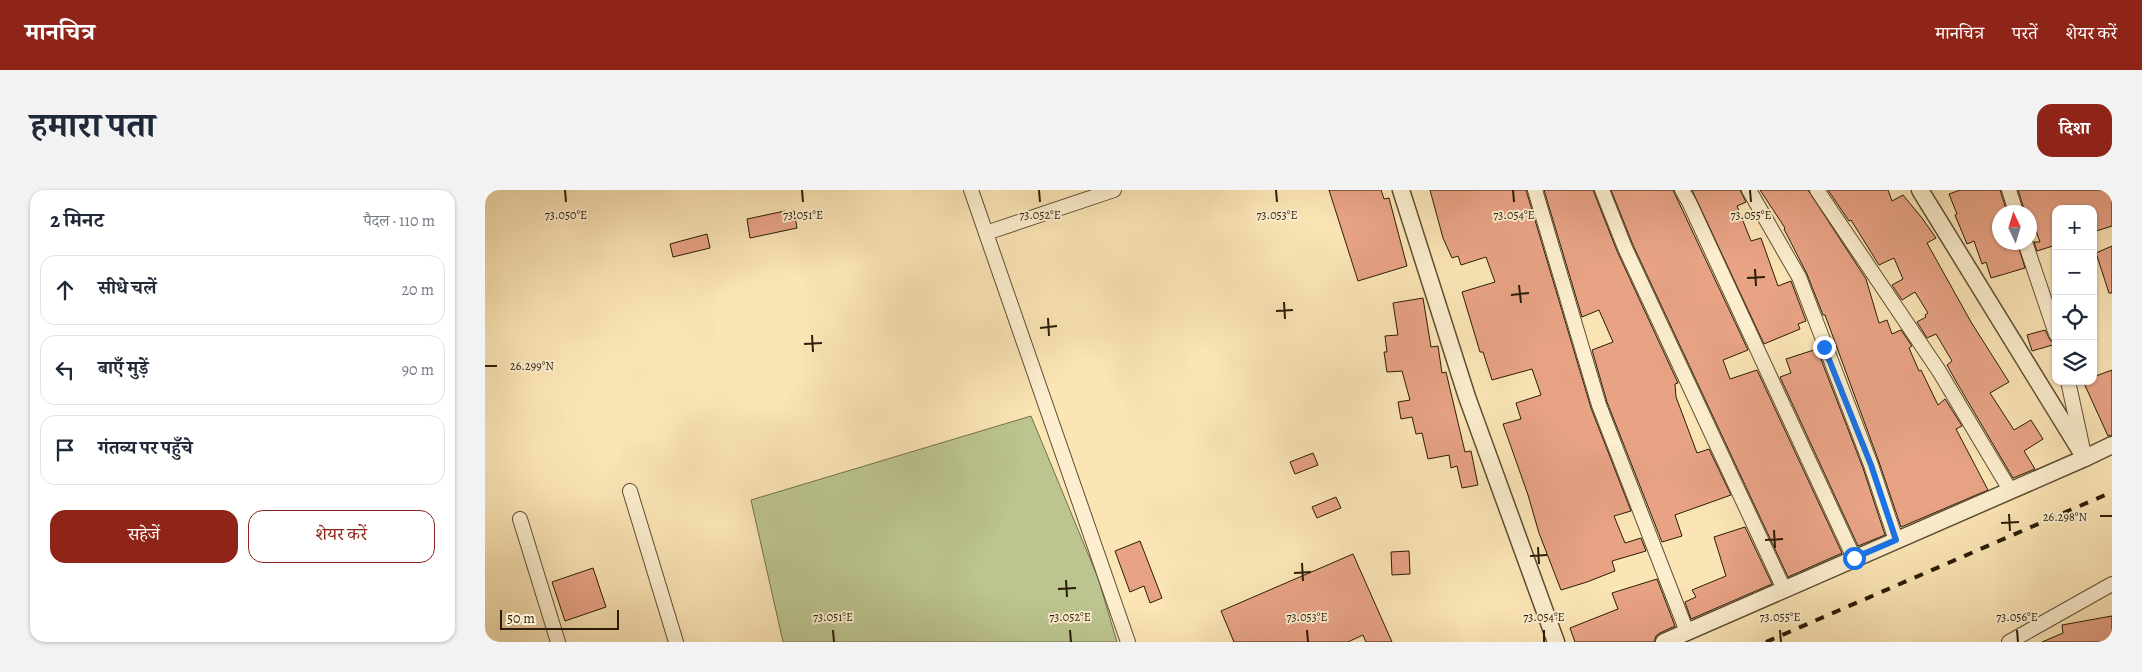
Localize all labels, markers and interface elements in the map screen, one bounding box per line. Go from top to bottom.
text: मानचित्र [25,16,95,48]
text: मानचित्र [1935,21,1984,45]
text: परतें [2012,21,2038,45]
text: शेयर करें [2066,21,2117,45]
text: हमारा पता [30,101,155,149]
button: दिशा [2037,104,2112,157]
north arrow [1992,205,2037,250]
map controls [2052,205,2097,385]
button: + [2052,205,2097,250]
text: 2 मिनट [50,206,104,234]
text: 73.050°E [545,207,587,223]
text: 73.051°E [783,207,823,223]
text: 73.052°E [1019,207,1061,223]
text: 73.053°E [1257,207,1297,223]
text: 73.054°E [1493,207,1535,223]
text: 73.055°E [1730,207,1772,223]
text: पैदल · 110 m [363,210,435,232]
button: − [2052,250,2097,295]
text: सीधे चलें [98,275,156,301]
icon: ahead [51,276,79,304]
text: 20 m [401,279,434,301]
button: locate [2052,295,2097,340]
route end [1813,336,1836,359]
button: layers [2052,340,2097,385]
text: बाएँ मुड़ें [98,355,148,381]
icon: left [51,356,79,384]
text: 26.299°N [510,358,554,374]
text: 90 m [402,359,434,381]
text: गंतव्य पर पहुँचे [98,435,193,461]
icon: arrive [51,436,79,464]
text: 26.298°N [2043,509,2087,525]
button: सहेजें [50,510,238,563]
button: शेयर करें [248,510,435,563]
route start [1843,547,1866,570]
scale bar [500,607,619,630]
text: 50 m [507,609,535,628]
text: 73.051°E [813,609,853,625]
text: 73.052°E [1049,609,1091,625]
text: 73.053°E [1287,609,1327,625]
text: 73.054°E [1523,609,1565,625]
text: 73.055°E [1759,609,1801,625]
text: 73.056°E [1996,609,2038,625]

